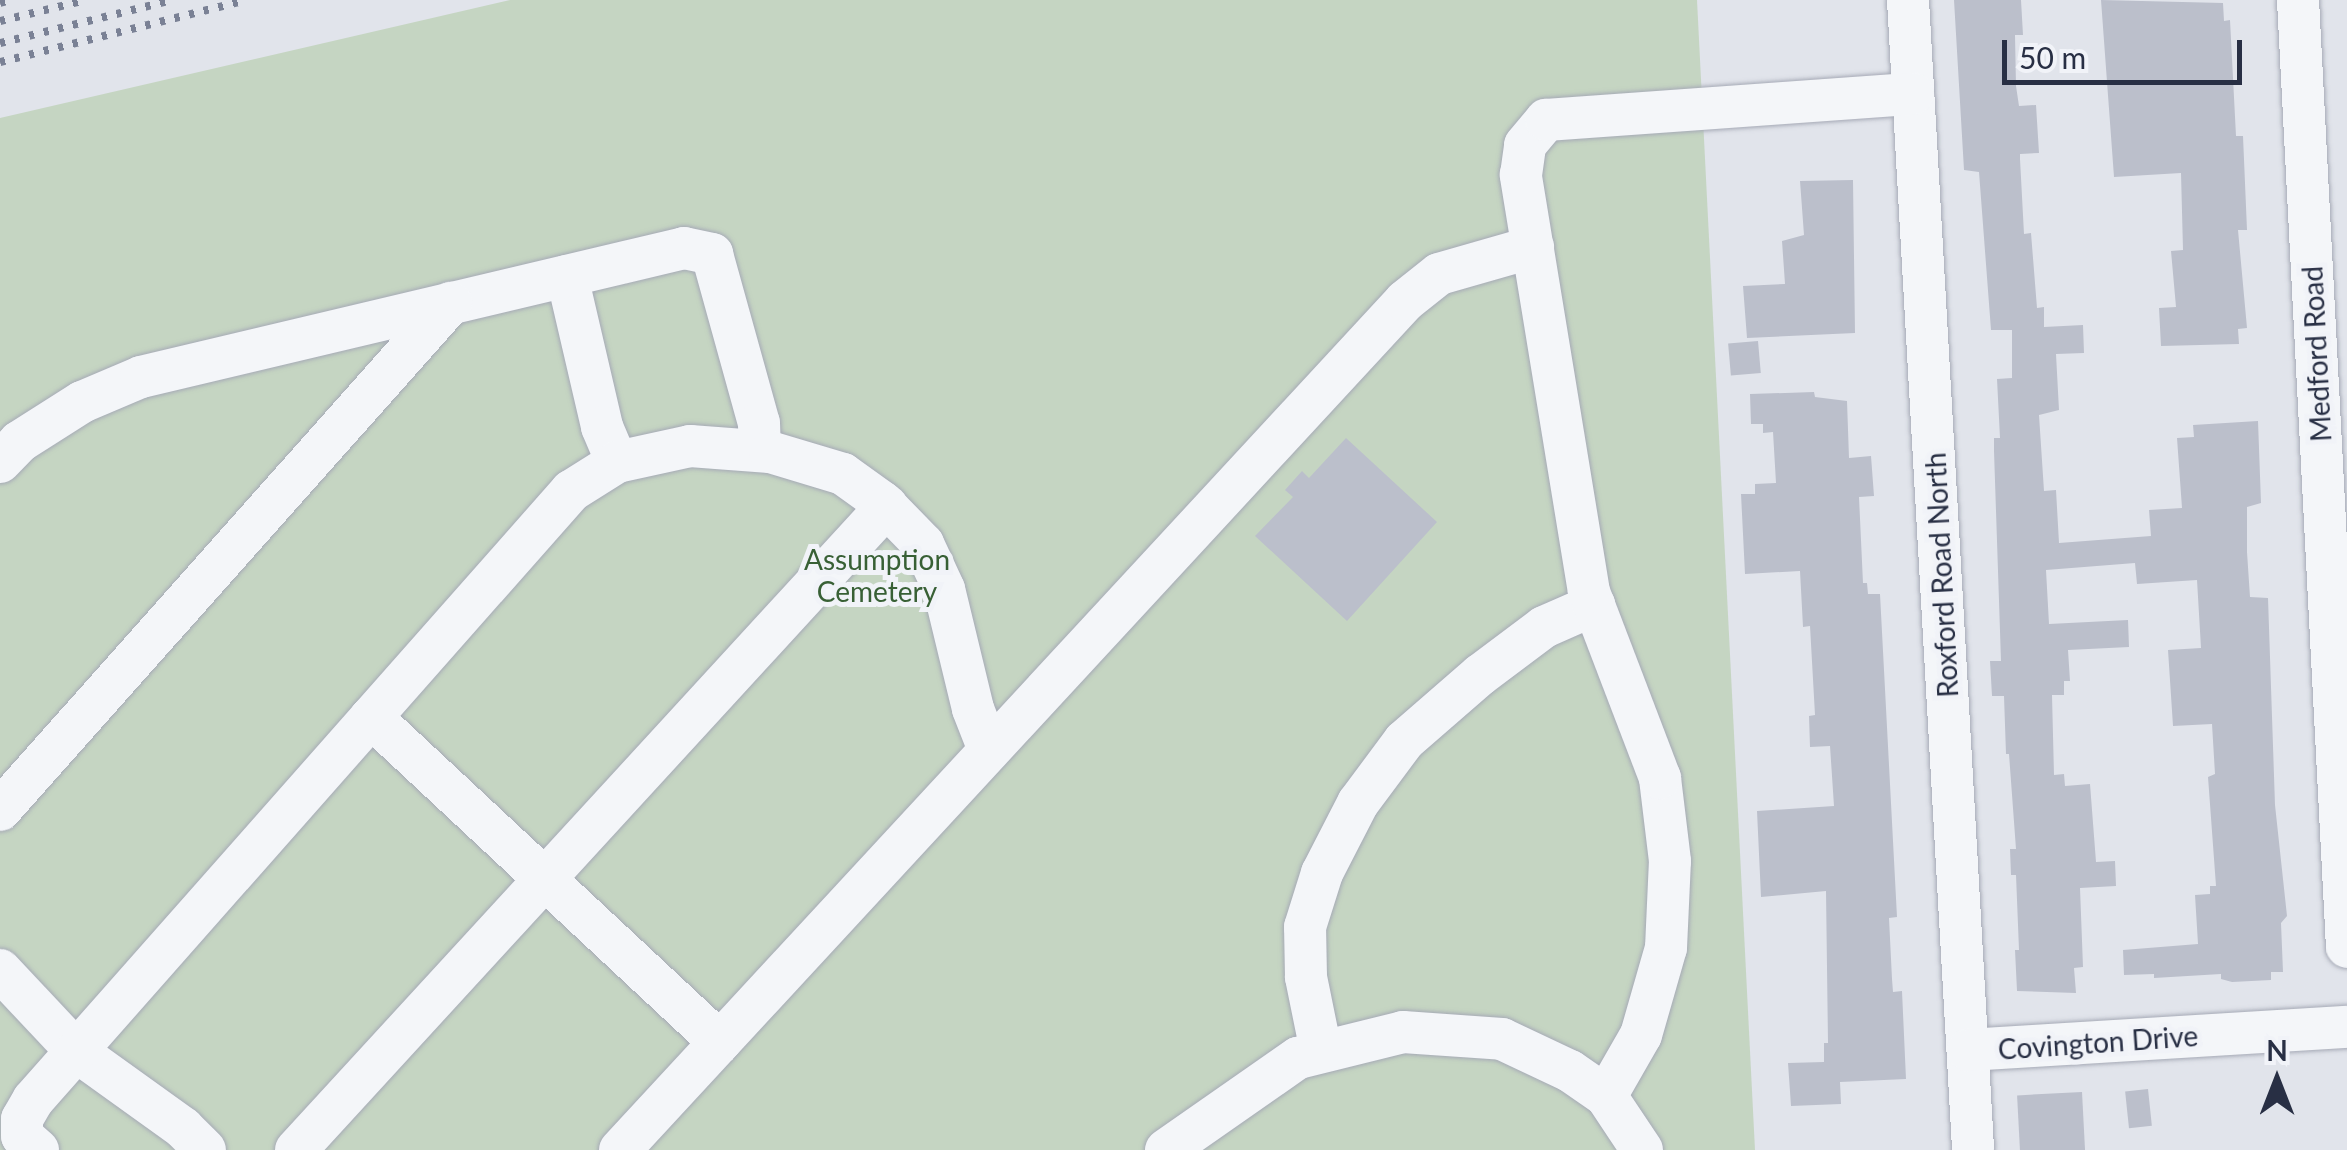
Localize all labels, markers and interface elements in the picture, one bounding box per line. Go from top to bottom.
scale bar [2007,20,2247,82]
text: 50 m [2019,39,2086,75]
street label: Medford Road [2295,265,2337,443]
street label: Roxford Road North [1918,452,1964,698]
park label: Assumption Cemetery [804,542,950,608]
street label: Covington Drive [1997,1018,2199,1066]
north arrow [2227,1030,2327,1130]
text: N [2266,1033,2288,1067]

